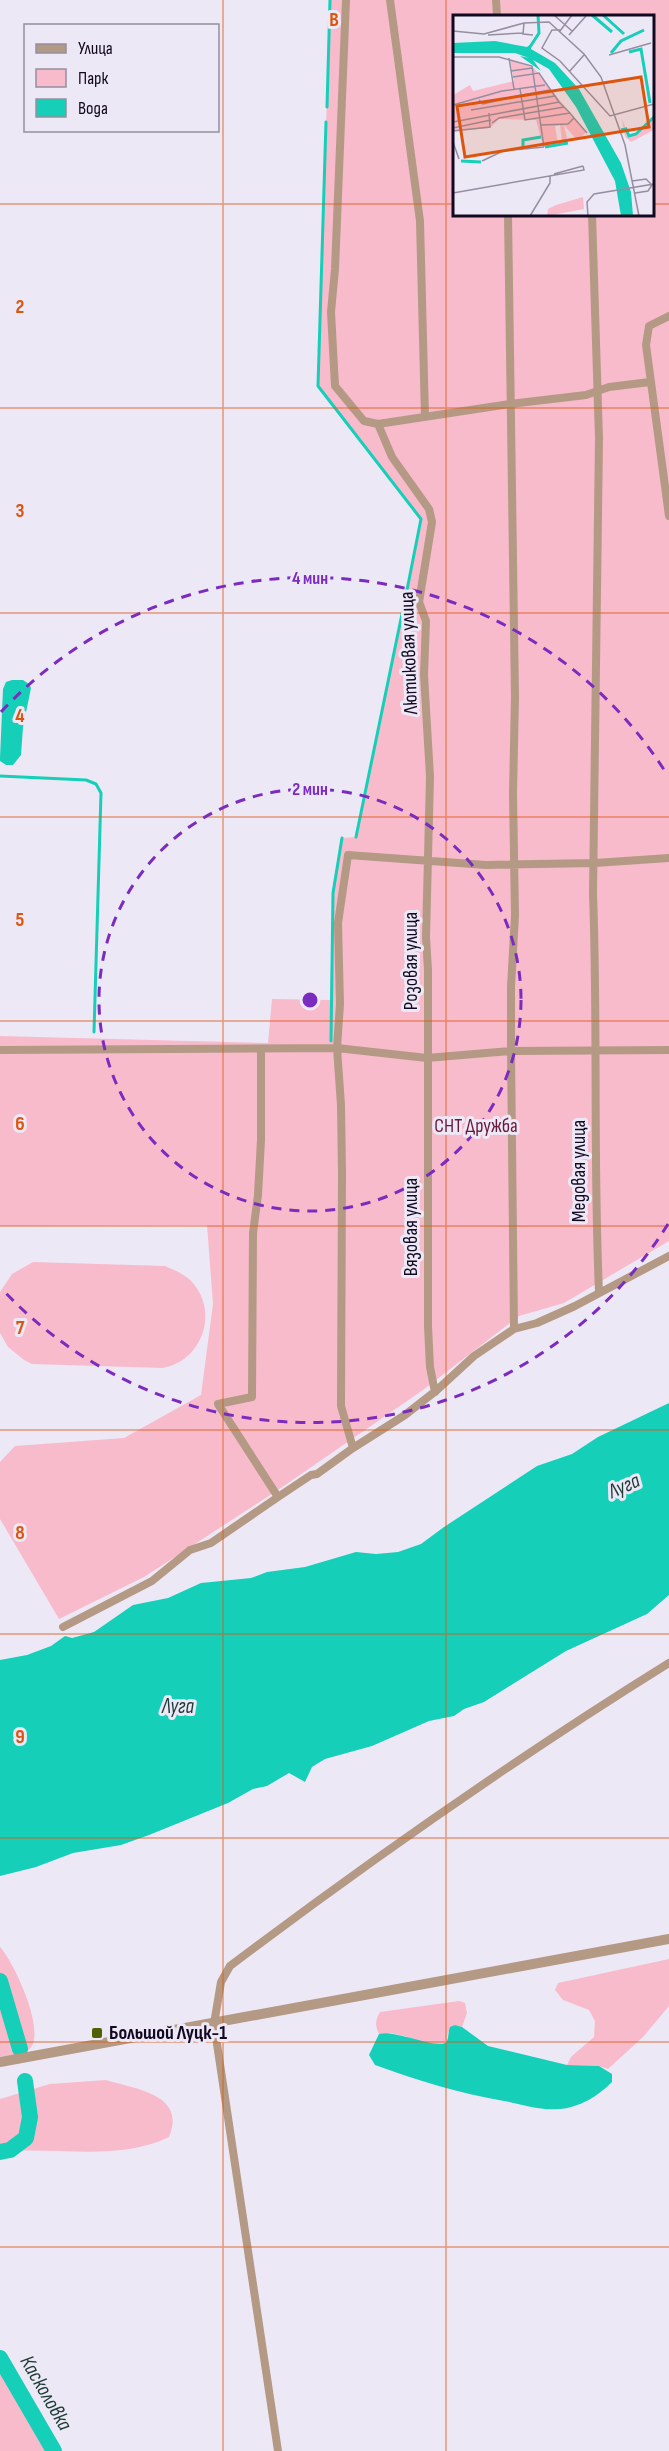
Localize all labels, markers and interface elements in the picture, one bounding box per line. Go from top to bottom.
text: B [329,8,339,32]
inset map [453,15,654,216]
legend [24,24,219,132]
text: Улица [78,38,113,59]
text: Парк [78,68,109,89]
text: Вода [78,98,108,119]
text: 2 [16,295,24,319]
text: 3 [16,499,25,523]
text: 4 мин [292,568,328,589]
street label: Лютиковая улица [395,591,423,716]
text: 4 [15,704,25,728]
text: 2 мин [292,779,328,800]
text: 5 [16,908,25,932]
street label: Розовая улица [399,912,423,1010]
centre of rings [300,990,320,1010]
text: 6 [15,1112,25,1136]
park label: СНТ Дружба [434,1114,518,1138]
street label: Медовая улица [567,1120,591,1222]
street label: Вязовая улица [399,1178,423,1276]
text: 7 [16,1316,25,1340]
water label: Луга [603,1468,644,1504]
text: 8 [15,1521,25,1545]
water label: Луга [161,1694,195,1719]
text: 9 [15,1725,25,1749]
place label: Большой Луцк-1 [109,2021,227,2045]
marker: Большой Луцк-1 [90,2026,104,2040]
water label: Касколовка [15,2351,78,2435]

